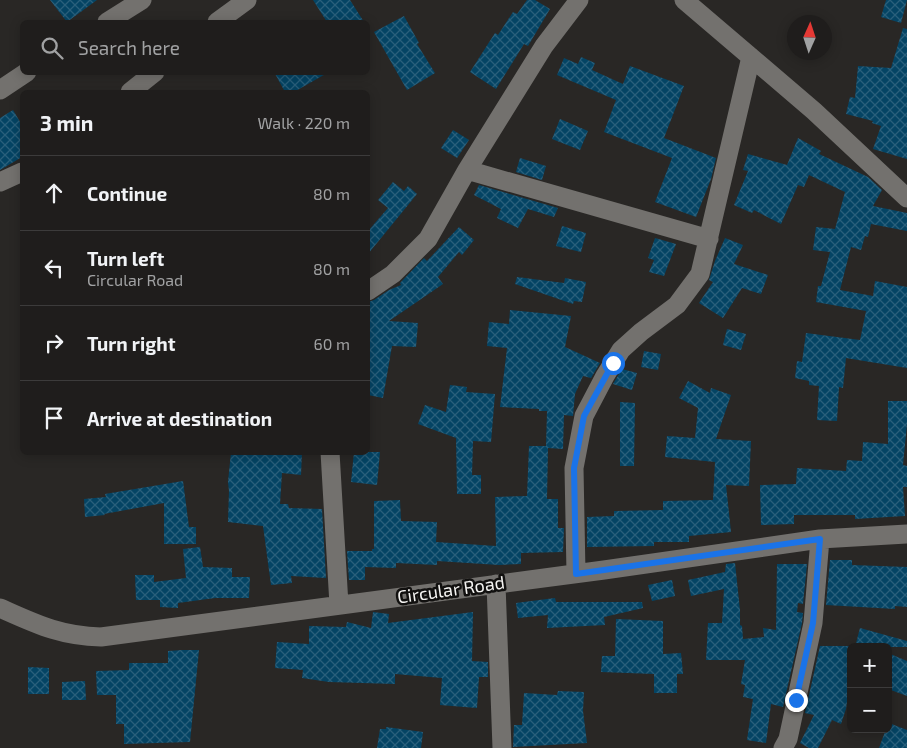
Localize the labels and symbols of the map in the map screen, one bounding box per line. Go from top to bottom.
north arrow [787,15,832,60]
route start [602,352,625,375]
street label: Circular Road [396,571,506,607]
route end [785,689,808,712]

